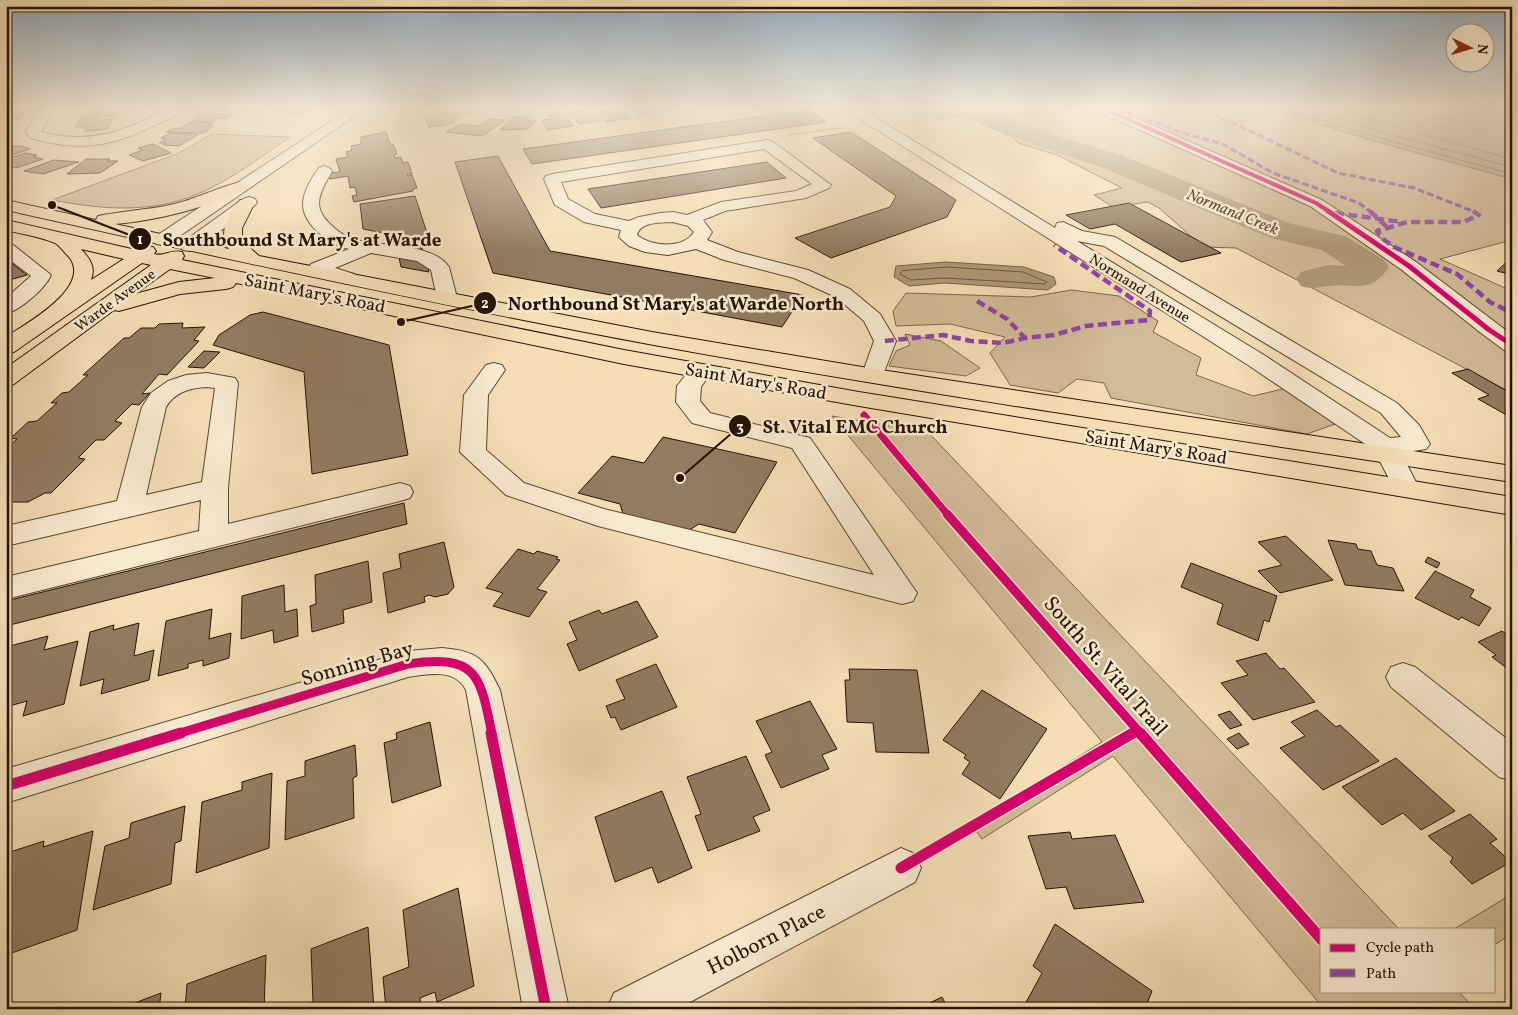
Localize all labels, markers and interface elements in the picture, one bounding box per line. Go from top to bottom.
north arrow [1446,22,1496,72]
text: N [1472,43,1491,55]
water label: Normand Creek [1183,184,1282,241]
callout: Southbound St Mary's at Warde [128,222,452,256]
text: Southbound St Mary's at Warde [162,228,442,254]
text: 1 [137,230,143,251]
street label: Normand Avenue [1085,250,1194,329]
street label: Warde Avenue [71,265,161,338]
street label: Saint Mary's Road [242,269,388,320]
callout: Northbound St Mary's at Warde North [473,286,855,320]
text: Northbound St Mary's at Warde North [508,292,844,318]
text: 2 [481,294,489,315]
street label: Saint Mary's Road [683,358,829,407]
callout: St. Vital EMC Church [727,409,958,443]
text: St. Vital EMC Church [762,415,948,441]
text: 3 [736,417,744,438]
street label: Saint Mary's Road [1083,425,1229,472]
street label: South St. Vital Trail [1036,591,1174,743]
street label: Sonning Bay [298,634,418,694]
street label: Holborn Place [702,898,831,983]
legend [1320,928,1496,992]
text: Cycle path [1366,938,1434,959]
text: Path [1366,964,1396,985]

